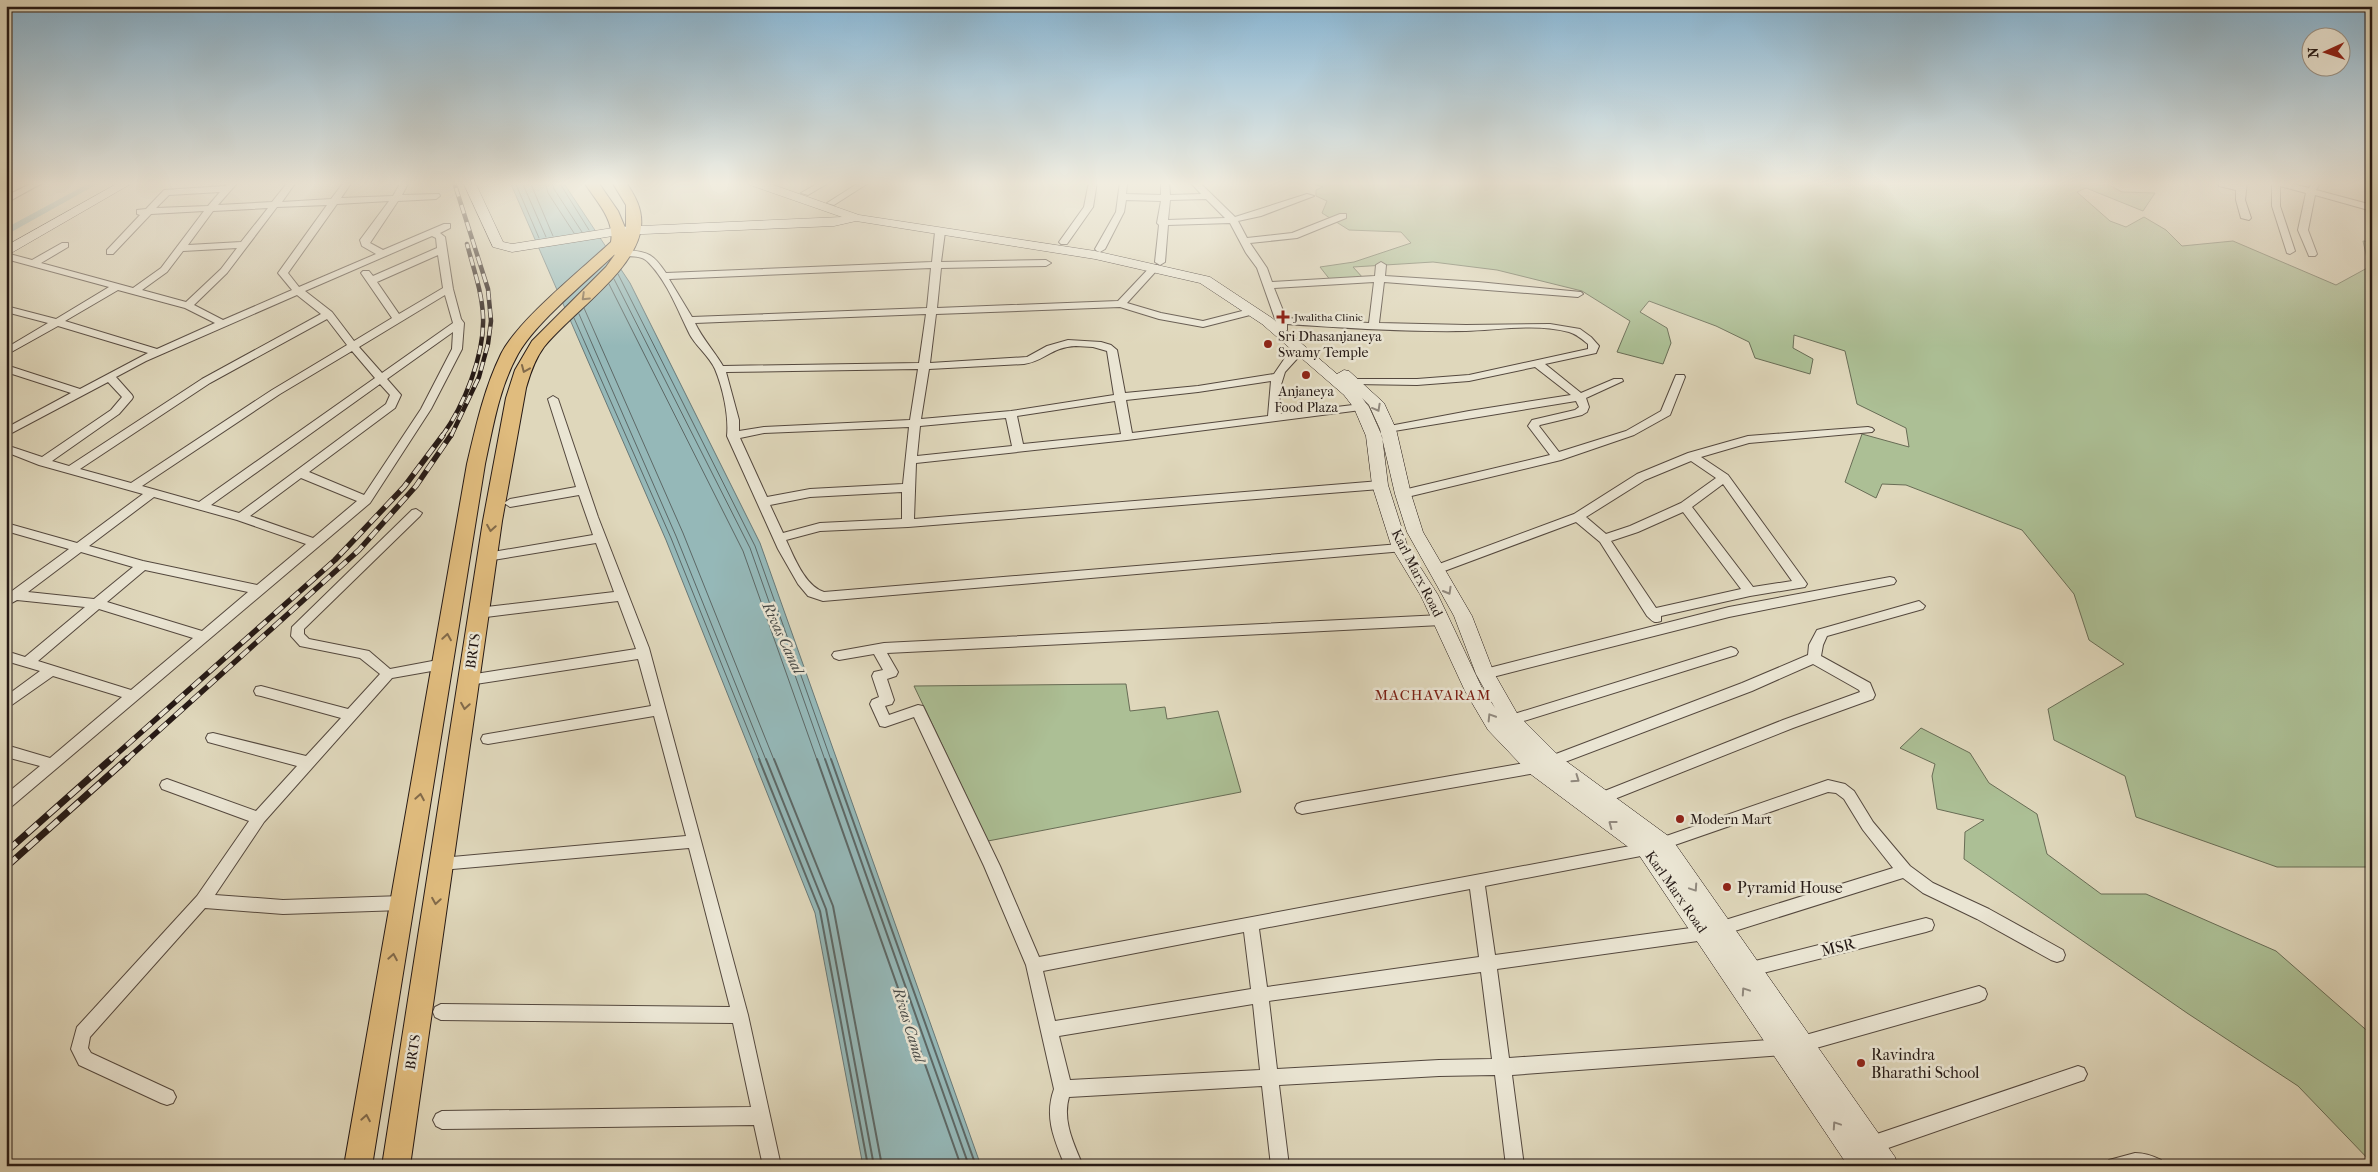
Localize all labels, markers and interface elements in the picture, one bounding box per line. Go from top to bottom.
north arrow [2300,28,2350,78]
text: N [2305,47,2322,58]
one-way arrow [582,291,591,300]
marker: Jwalitha Clinic [1276,310,1290,324]
place label: Jwalitha Clinic [1293,311,1363,324]
place label: Sri Dhasanjaneya Swamy Temple [1278,328,1382,361]
marker: Sri Dhasanjaneya Swamy Temple [1262,338,1274,350]
one-way arrow [520,364,531,373]
marker: Anjaneya Food Plaza [1300,369,1312,381]
place label: Anjaneya Food Plaza [1274,383,1338,416]
one-way arrow [1371,402,1381,411]
one-way arrow [486,524,497,532]
street label: Karl Marx Road [1388,526,1447,620]
one-way arrow [1441,585,1451,594]
water label: Rivas Canal [758,598,808,679]
street label: BRTS [462,632,484,670]
one-way arrow [442,633,452,641]
district label: MACHAVARAM [1375,686,1491,704]
one-way arrow [461,702,471,711]
one-way arrow [1487,714,1497,723]
one-way arrow [1570,773,1580,782]
one-way arrow [415,793,425,802]
place label: Modern Mart [1690,811,1772,828]
marker: Modern Mart [1674,813,1686,825]
one-way arrow [1608,821,1618,830]
street label: Karl Marx Road [1641,848,1711,937]
place label: Pyramid House [1737,878,1843,897]
marker: Pyramid House [1721,881,1733,893]
one-way arrow [1688,882,1697,891]
one-way arrow [431,897,441,906]
street label: MSR [1819,933,1858,960]
one-way arrow [388,953,398,962]
water label: Rivas Canal [889,985,930,1067]
one-way arrow [1741,987,1751,996]
street label: BRTS [402,1033,424,1071]
place label: Ravindra Bharathi School [1871,1045,1980,1082]
marker: Ravindra Bharathi School [1855,1057,1867,1069]
one-way arrow [360,1113,370,1122]
one-way arrow [1833,1121,1842,1131]

